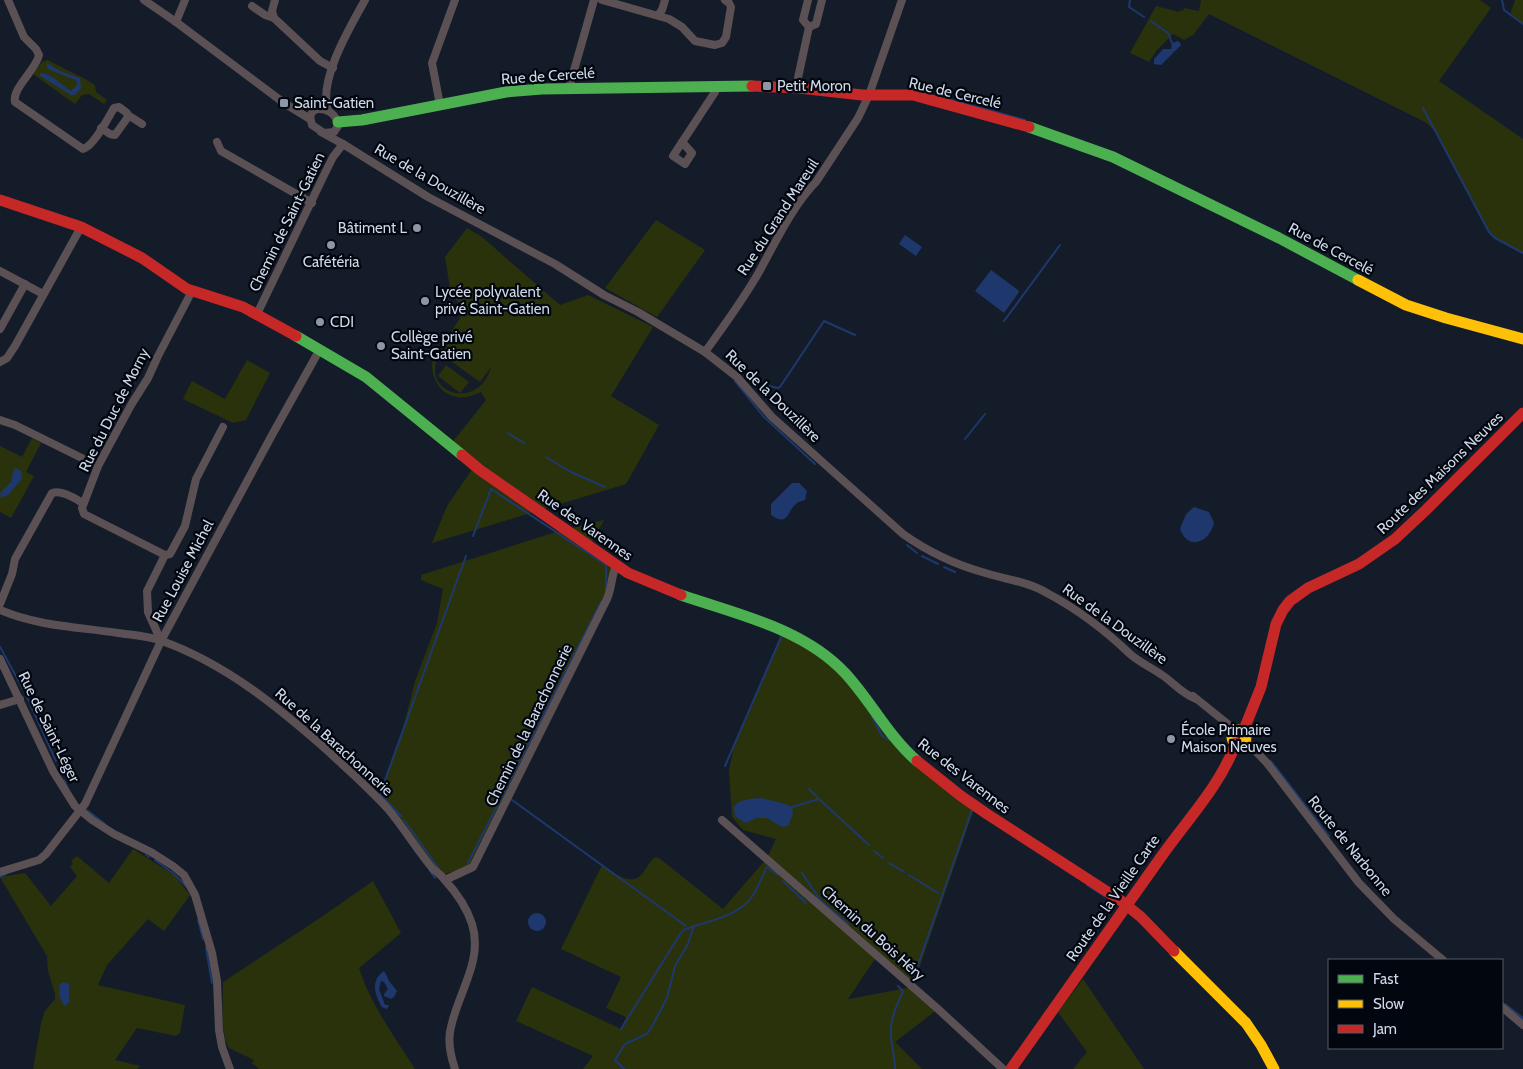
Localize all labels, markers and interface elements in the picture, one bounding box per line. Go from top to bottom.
street label: Rue de Cercelé [501,64,596,88]
street label: Rue de Cercelé [907,74,1003,112]
place label: Petit Moron [777,77,851,95]
marker: Petit Moron [761,80,773,92]
place label: Saint-Gatien [294,94,374,112]
marker: Saint-Gatien [278,97,290,109]
street label: Rue de la Douzillère [371,140,489,218]
street label: Chemin de Saint-Gatien [245,149,329,295]
street label: Rue du Grand Mareuil [734,155,823,279]
place label: Bâtiment L [338,219,407,237]
street label: Rue de Cercelé [1285,219,1377,279]
marker: Bâtiment L [411,222,423,234]
marker: Cafétéria [325,239,337,251]
place label: Cafétéria [303,253,360,271]
place label: Lycée polyvalent privé Saint-Gatien [435,283,550,318]
marker: Lycée polyvalent privé Saint-Gatien [419,295,431,307]
place label: CDI [330,313,354,331]
marker: CDI [314,316,326,328]
place label: Collège privé Saint-Gatien [391,328,473,363]
marker: Collège privé Saint-Gatien [375,340,387,352]
street label: Rue du Duc de Morny [75,345,153,475]
street label: Rue de la Douzillère [722,346,825,446]
street label: Route des Maisons Neuves [1373,408,1507,538]
street label: Rue des Varennes [534,486,636,564]
street label: Rue Louise Michel [149,516,218,625]
street label: Rue de la Douzillère [1059,580,1171,668]
street label: Chemin de la Barachonnerie [482,641,576,809]
street label: Rue de Saint-Léger [14,669,84,786]
street label: Rue de la Barachonnerie [271,684,397,800]
place label: École Primaire Maison Neuves [1181,720,1277,756]
marker: École Primaire Maison Neuves [1165,733,1177,745]
street label: Rue des Varennes [914,734,1014,818]
street label: Route de Narbonne [1304,792,1396,900]
street label: Route de la Vieille Carte [1063,831,1164,965]
street label: Chemin du Bois Héry [818,882,929,984]
legend [1328,959,1503,1049]
text: Fast [1373,970,1398,988]
text: Slow [1373,995,1404,1013]
text: Jam [1372,1020,1397,1038]

